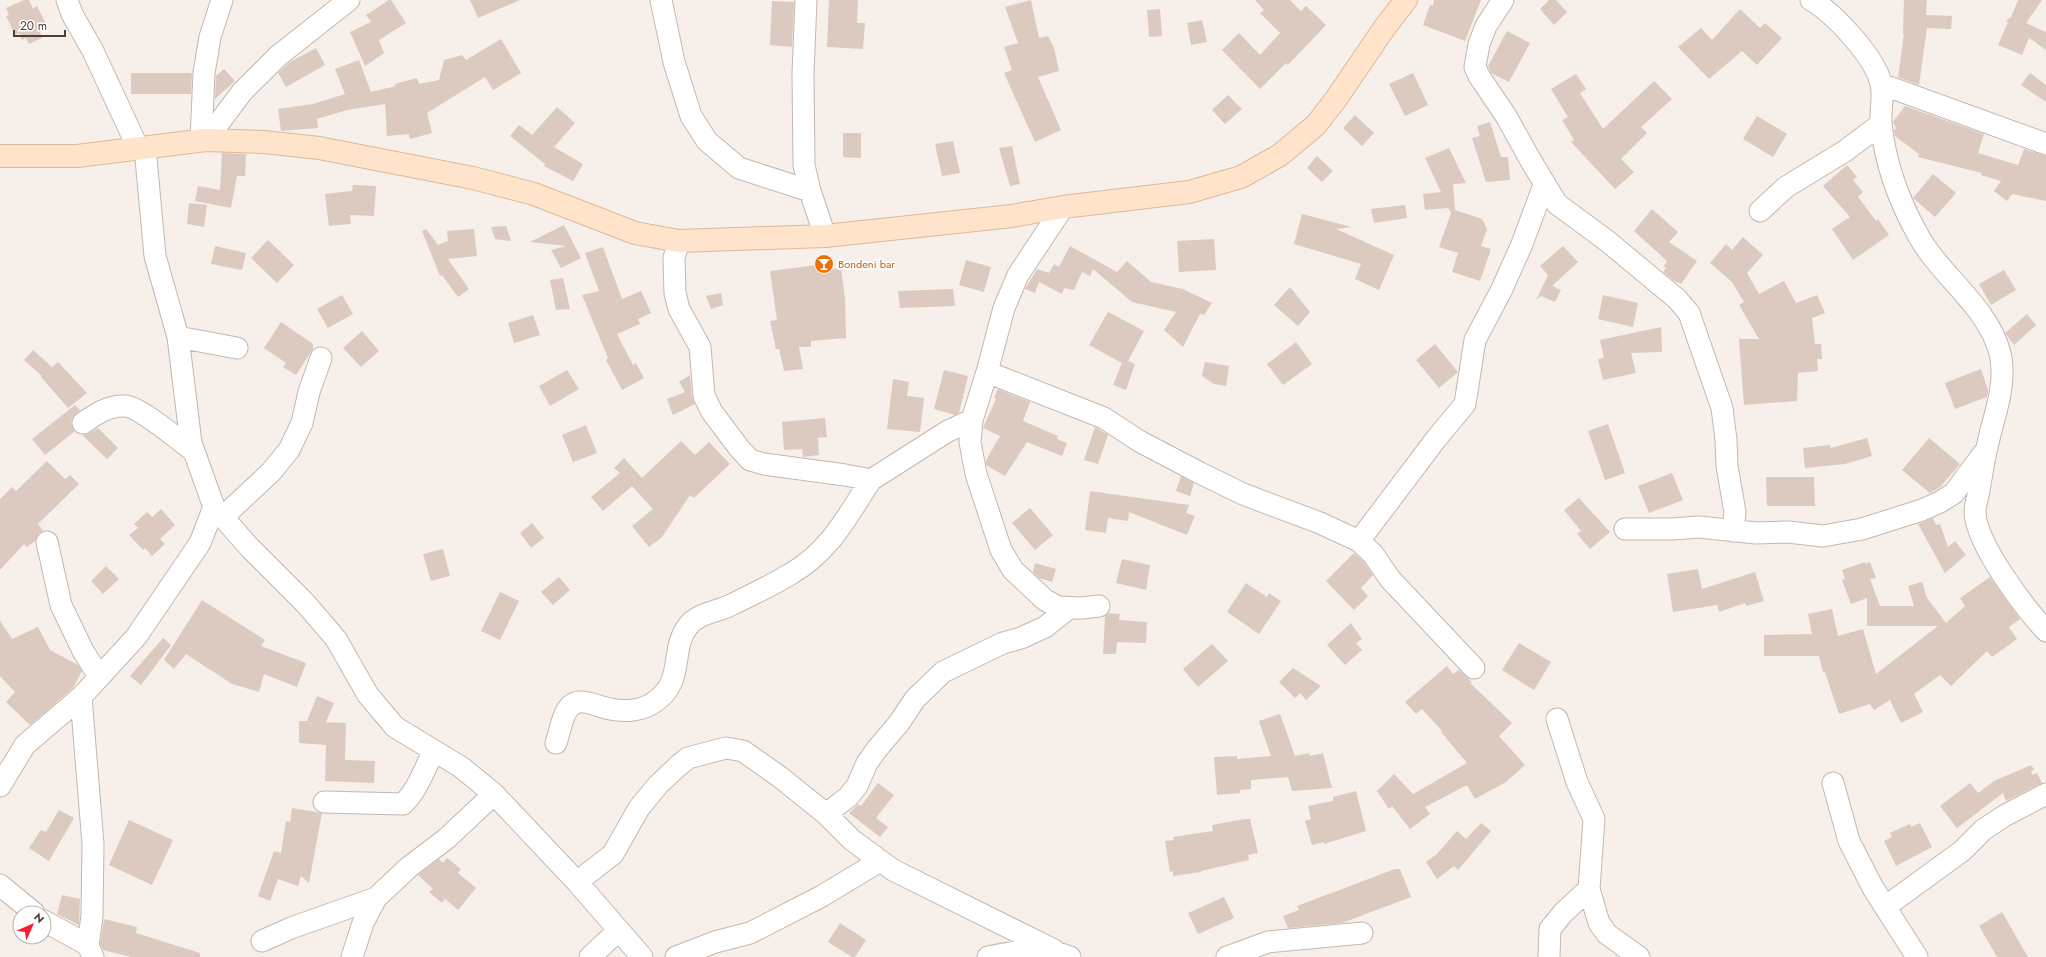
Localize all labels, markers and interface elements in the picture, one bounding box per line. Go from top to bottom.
scale bar [14,12,65,38]
text: 20 m [20,17,47,35]
bar icon: Bondeni bar [813,253,835,275]
place label: Bondeni bar [838,256,895,272]
north arrow [12,905,52,945]
text: N [30,909,48,927]

